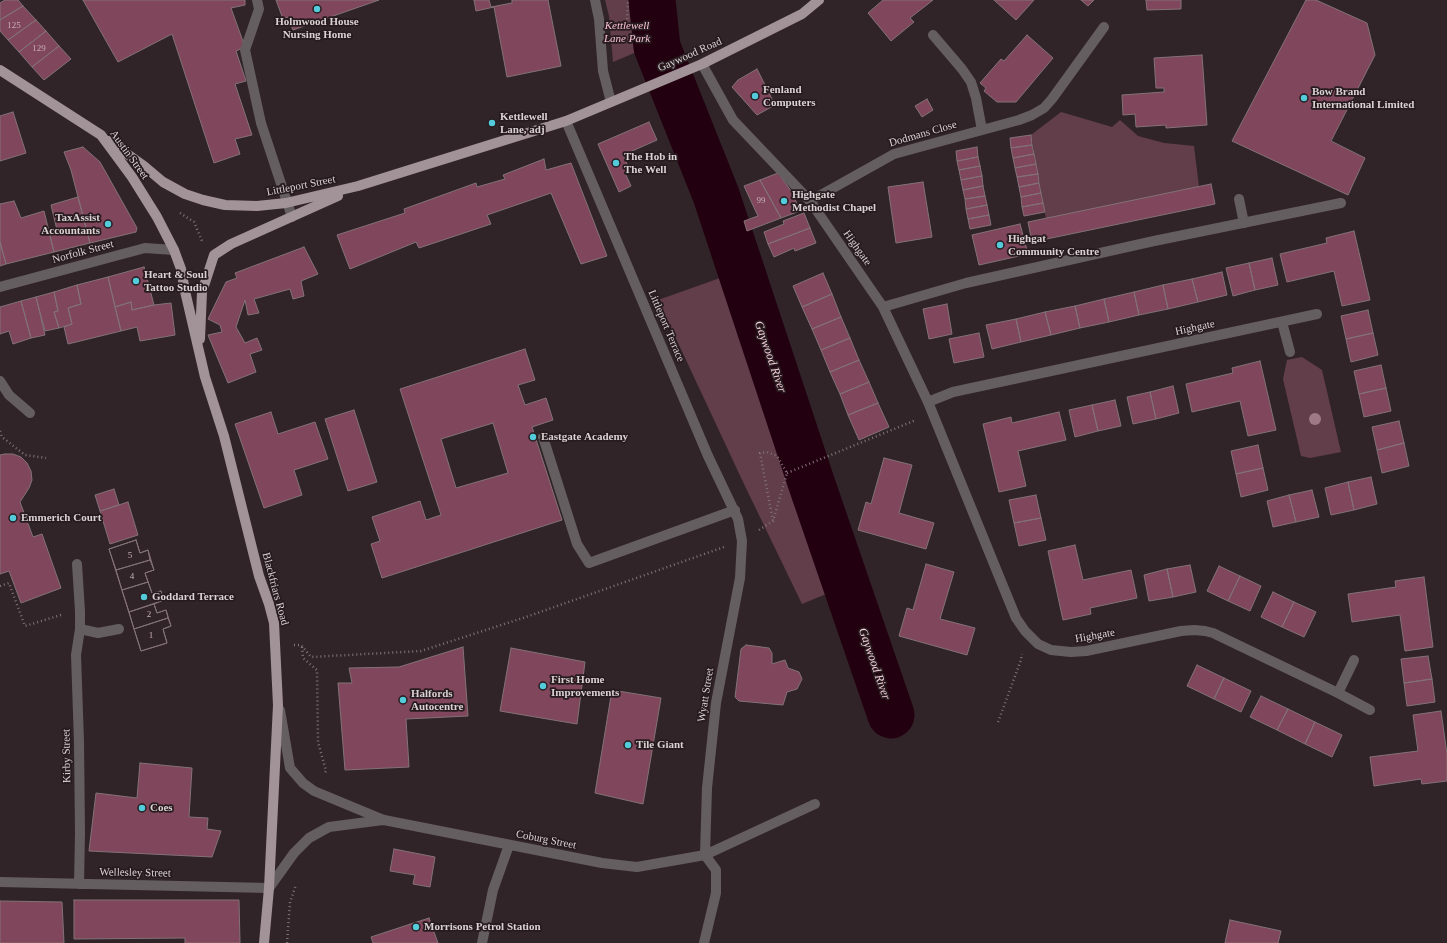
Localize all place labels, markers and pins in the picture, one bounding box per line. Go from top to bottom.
marker: Holmwood House Nursing Home [312,4,322,14]
place label: Holmwood House Nursing Home [275,15,359,41]
place label: Fenland Computers [763,83,816,109]
place label: Bow Brand International Limited [1312,85,1414,111]
marker: Fenland Computers [750,91,760,101]
marker: Bow Brand International Limited [1299,93,1309,103]
place label: Kettlewell Lane, adj [500,110,548,136]
marker: Kettlewell Lane, adj [487,118,497,128]
place label: The Hob in The Well [624,150,677,176]
marker: The Hob in The Well [611,158,621,168]
place label: Highgate Methodist Chapel [792,188,876,214]
marker: Highgate Methodist Chapel [779,196,789,206]
place label: TaxAssist Accountants [41,211,100,237]
marker: TaxAssist Accountants [103,219,113,229]
place label: Highgat Community Centre [1008,232,1099,258]
marker: Highgat Community Centre [995,240,1005,250]
place label: Heart & Soul Tattoo Studio [144,268,207,294]
marker: Heart & Soul Tattoo Studio [131,276,141,286]
place label: Eastgate Academy [541,430,628,444]
marker: Eastgate Academy [528,432,538,442]
place label: Emmerich Court [21,511,101,525]
marker: Emmerich Court [8,513,18,523]
place label: Goddard Terrace [152,590,234,604]
marker: Goddard Terrace [139,592,149,602]
place label: First Home Improvements [551,673,619,699]
marker: First Home Improvements [538,681,548,691]
place label: Halfords Autocentre [411,687,463,713]
marker: Halfords Autocentre [398,695,408,705]
place label: Tile Giant [636,738,684,752]
marker: Tile Giant [623,740,633,750]
place label: Coes [150,801,173,815]
marker: Coes [137,803,147,813]
place label: Morrisons Petrol Station [424,920,541,934]
marker: Morrisons Petrol Station [411,922,421,932]

